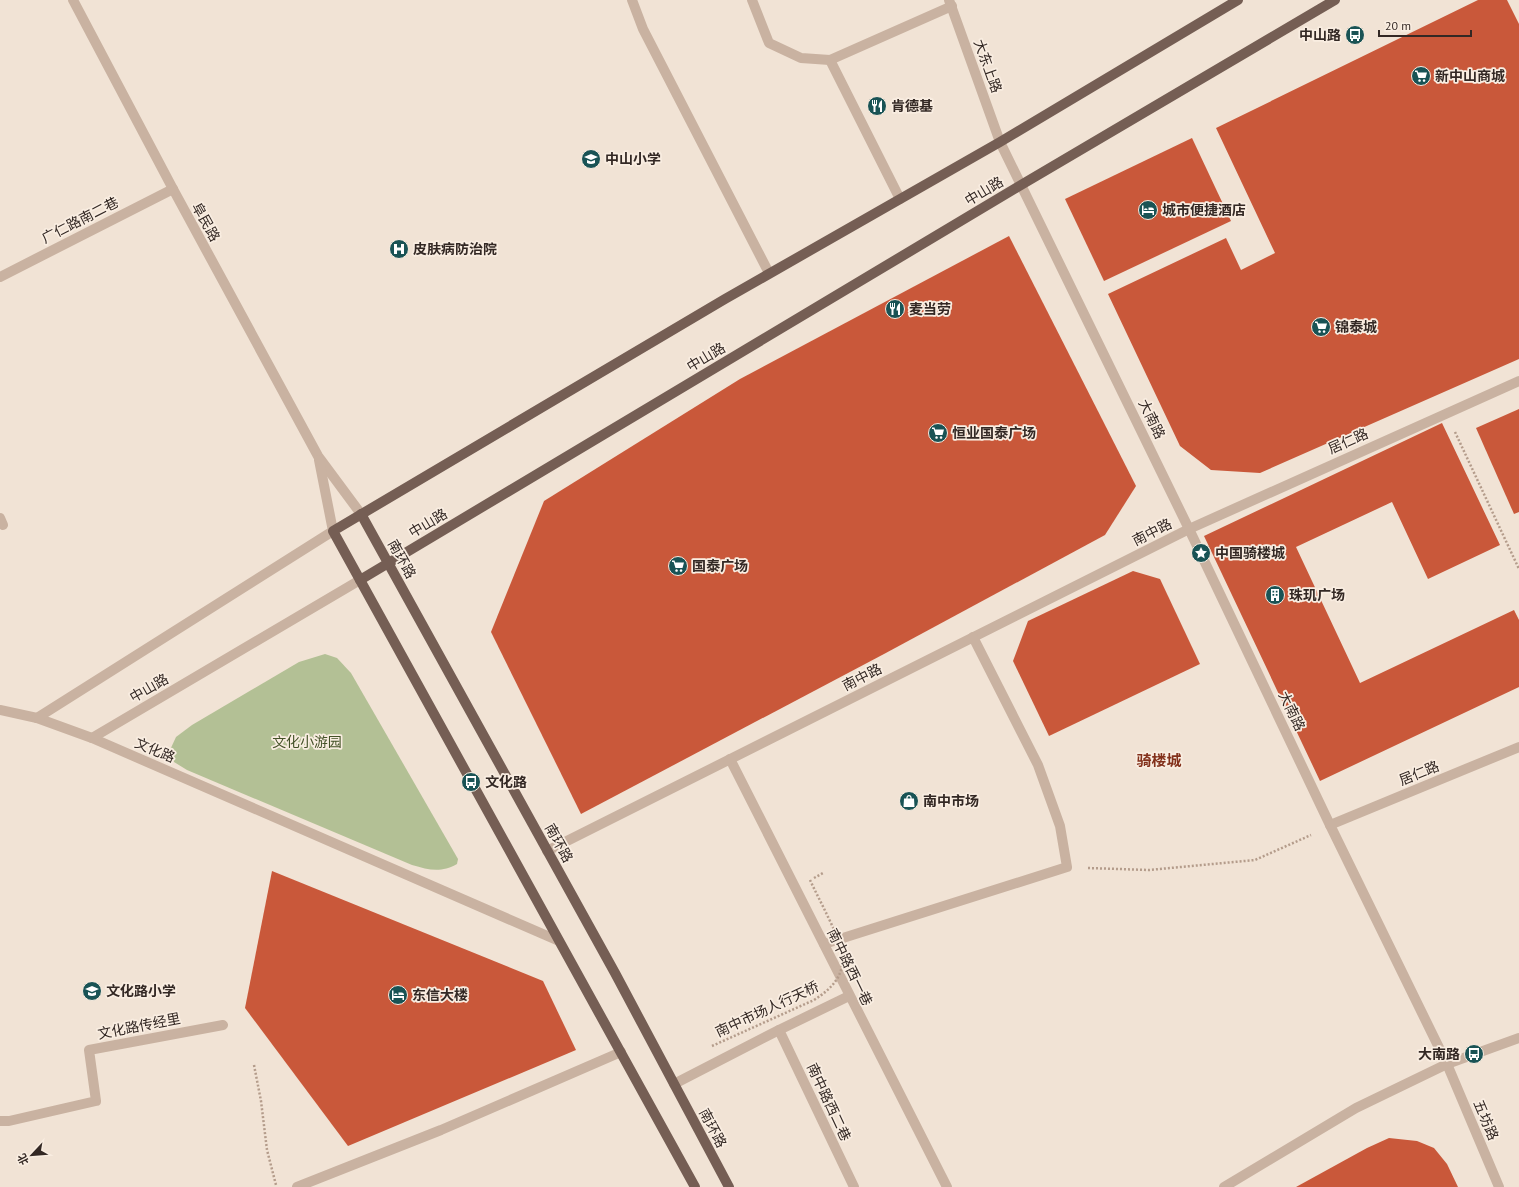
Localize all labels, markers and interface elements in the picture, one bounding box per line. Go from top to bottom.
scale bar [1379,12,1471,38]
text: 20 m [1385,18,1411,33]
bus stop icon: 中山路 [1344,24,1366,46]
place label: 中山路 [1299,26,1341,44]
street label: 大东上路 [970,37,1006,95]
supermarket icon: 新中山商城 [1410,65,1432,87]
place label: 新中山商城 [1435,67,1505,85]
restaurant icon: 肯德基 [866,95,888,117]
place label: 肯德基 [891,97,933,115]
school or university icon: 中山小学 [580,148,602,170]
place label: 中山小学 [605,150,661,168]
street label: 中山路 [961,172,1007,210]
street label: 广仁路南二巷 [38,193,122,247]
street label: 阜民路 [188,199,224,245]
hotel icon: 城市便捷酒店 [1137,199,1159,221]
place label: 城市便捷酒店 [1162,201,1246,219]
hospital icon: 皮肤病防治院 [388,238,410,260]
place label: 皮肤病防治院 [413,240,497,258]
restaurant icon: 麦当劳 [884,298,906,320]
place label: 麦当劳 [909,300,951,318]
supermarket icon: 锦泰城 [1310,316,1332,338]
place label: 锦泰城 [1335,318,1377,336]
street label: 中山路 [683,338,729,376]
street label: 大南路 [1135,396,1169,442]
supermarket icon: 恒业国泰广场 [927,422,949,444]
place label: 恒业国泰广场 [952,424,1036,442]
street label: 居仁路 [1325,424,1371,458]
street label: 中山路 [405,504,451,542]
street label: 南中路 [1129,514,1175,550]
street label: 南环路 [384,536,420,582]
place icon: 中国骑楼城 [1190,542,1212,564]
place label: 中国骑楼城 [1215,544,1285,562]
supermarket icon: 国泰广场 [667,555,689,577]
place label: 国泰广场 [692,557,748,575]
building icon: 珠玑广场 [1264,584,1286,606]
place label: 珠玑广场 [1289,586,1345,604]
street label: 南中路 [839,659,885,695]
street label: 中山路 [126,670,172,706]
street label: 大南路 [1275,688,1309,734]
park label: 文化小游园 [272,733,342,751]
street label: 文化路 [132,734,178,766]
district label: 骑楼城 [1136,751,1182,770]
street label: 居仁路 [1396,757,1442,789]
bus stop icon: 文化路 [460,771,482,793]
place label: 文化路 [485,773,527,791]
shop icon: 南中市场 [898,790,920,812]
place label: 南中市场 [923,792,979,810]
street label: 南环路 [541,820,577,866]
street label: 南中路西一巷 [823,925,877,1009]
street label: 南中市场人行天桥 [712,977,822,1041]
school or university icon: 文化路小学 [81,980,103,1002]
place label: 文化路小学 [106,982,176,1000]
hotel icon: 东信大楼 [387,984,409,1006]
place label: 东信大楼 [412,986,468,1004]
street label: 文化路传经里 [96,1009,182,1043]
bus stop icon: 大南路 [1463,1043,1485,1065]
place label: 大南路 [1418,1045,1460,1063]
street label: 南中路西二巷 [803,1060,855,1144]
street label: 五坊路 [1470,1097,1502,1143]
street label: 南环路 [695,1105,731,1151]
north arrow [12,1135,52,1175]
text: 北 [14,1151,32,1167]

